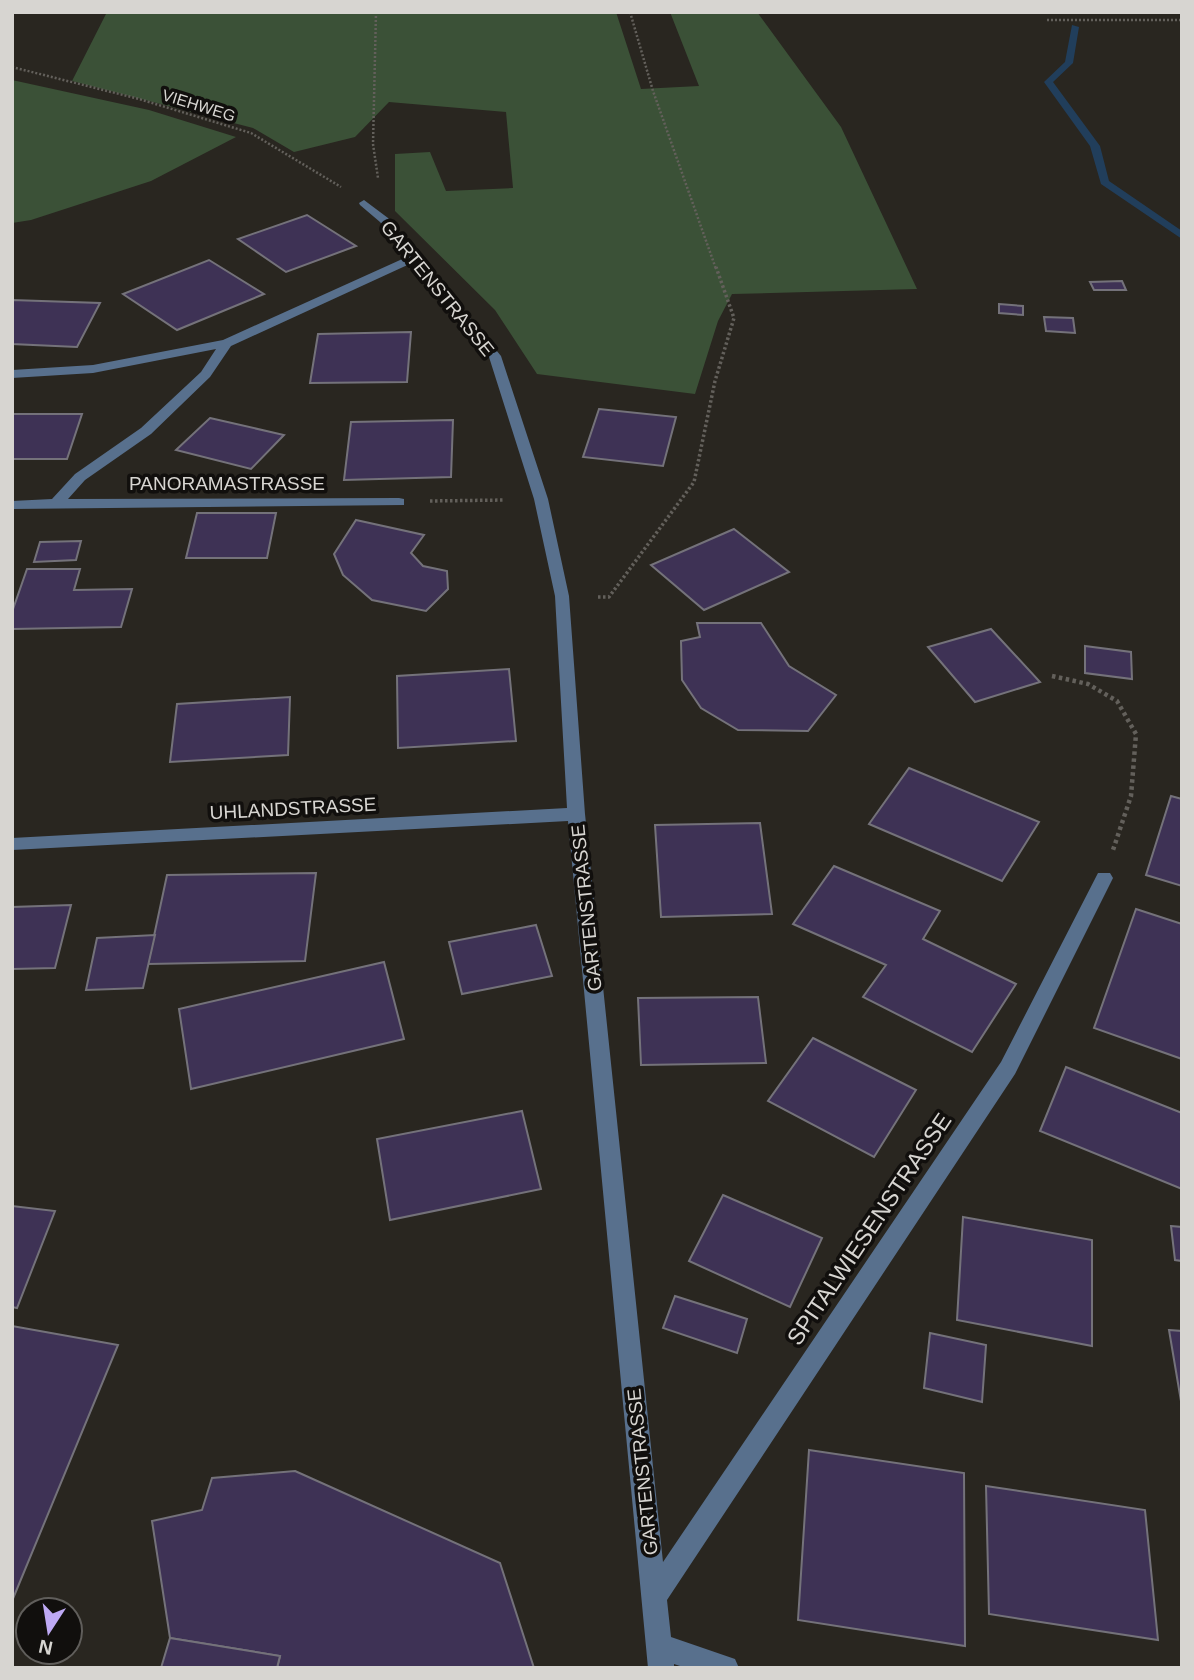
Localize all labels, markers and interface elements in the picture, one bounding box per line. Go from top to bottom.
street label: VIEHWEG [160,86,237,125]
street label: GARTENSTRASSE [377,217,498,360]
street label: PANORAMASTRASSE [129,473,325,494]
street label: UHLANDSTRASSE [209,794,377,823]
street label: GARTENSTRASSE [567,824,606,992]
street label: SPITALWIESENSTRASSE [782,1108,956,1350]
street label: GARTENSTRASSE [623,1388,662,1556]
north arrow [14,1596,84,1666]
text: N [37,1635,54,1659]

